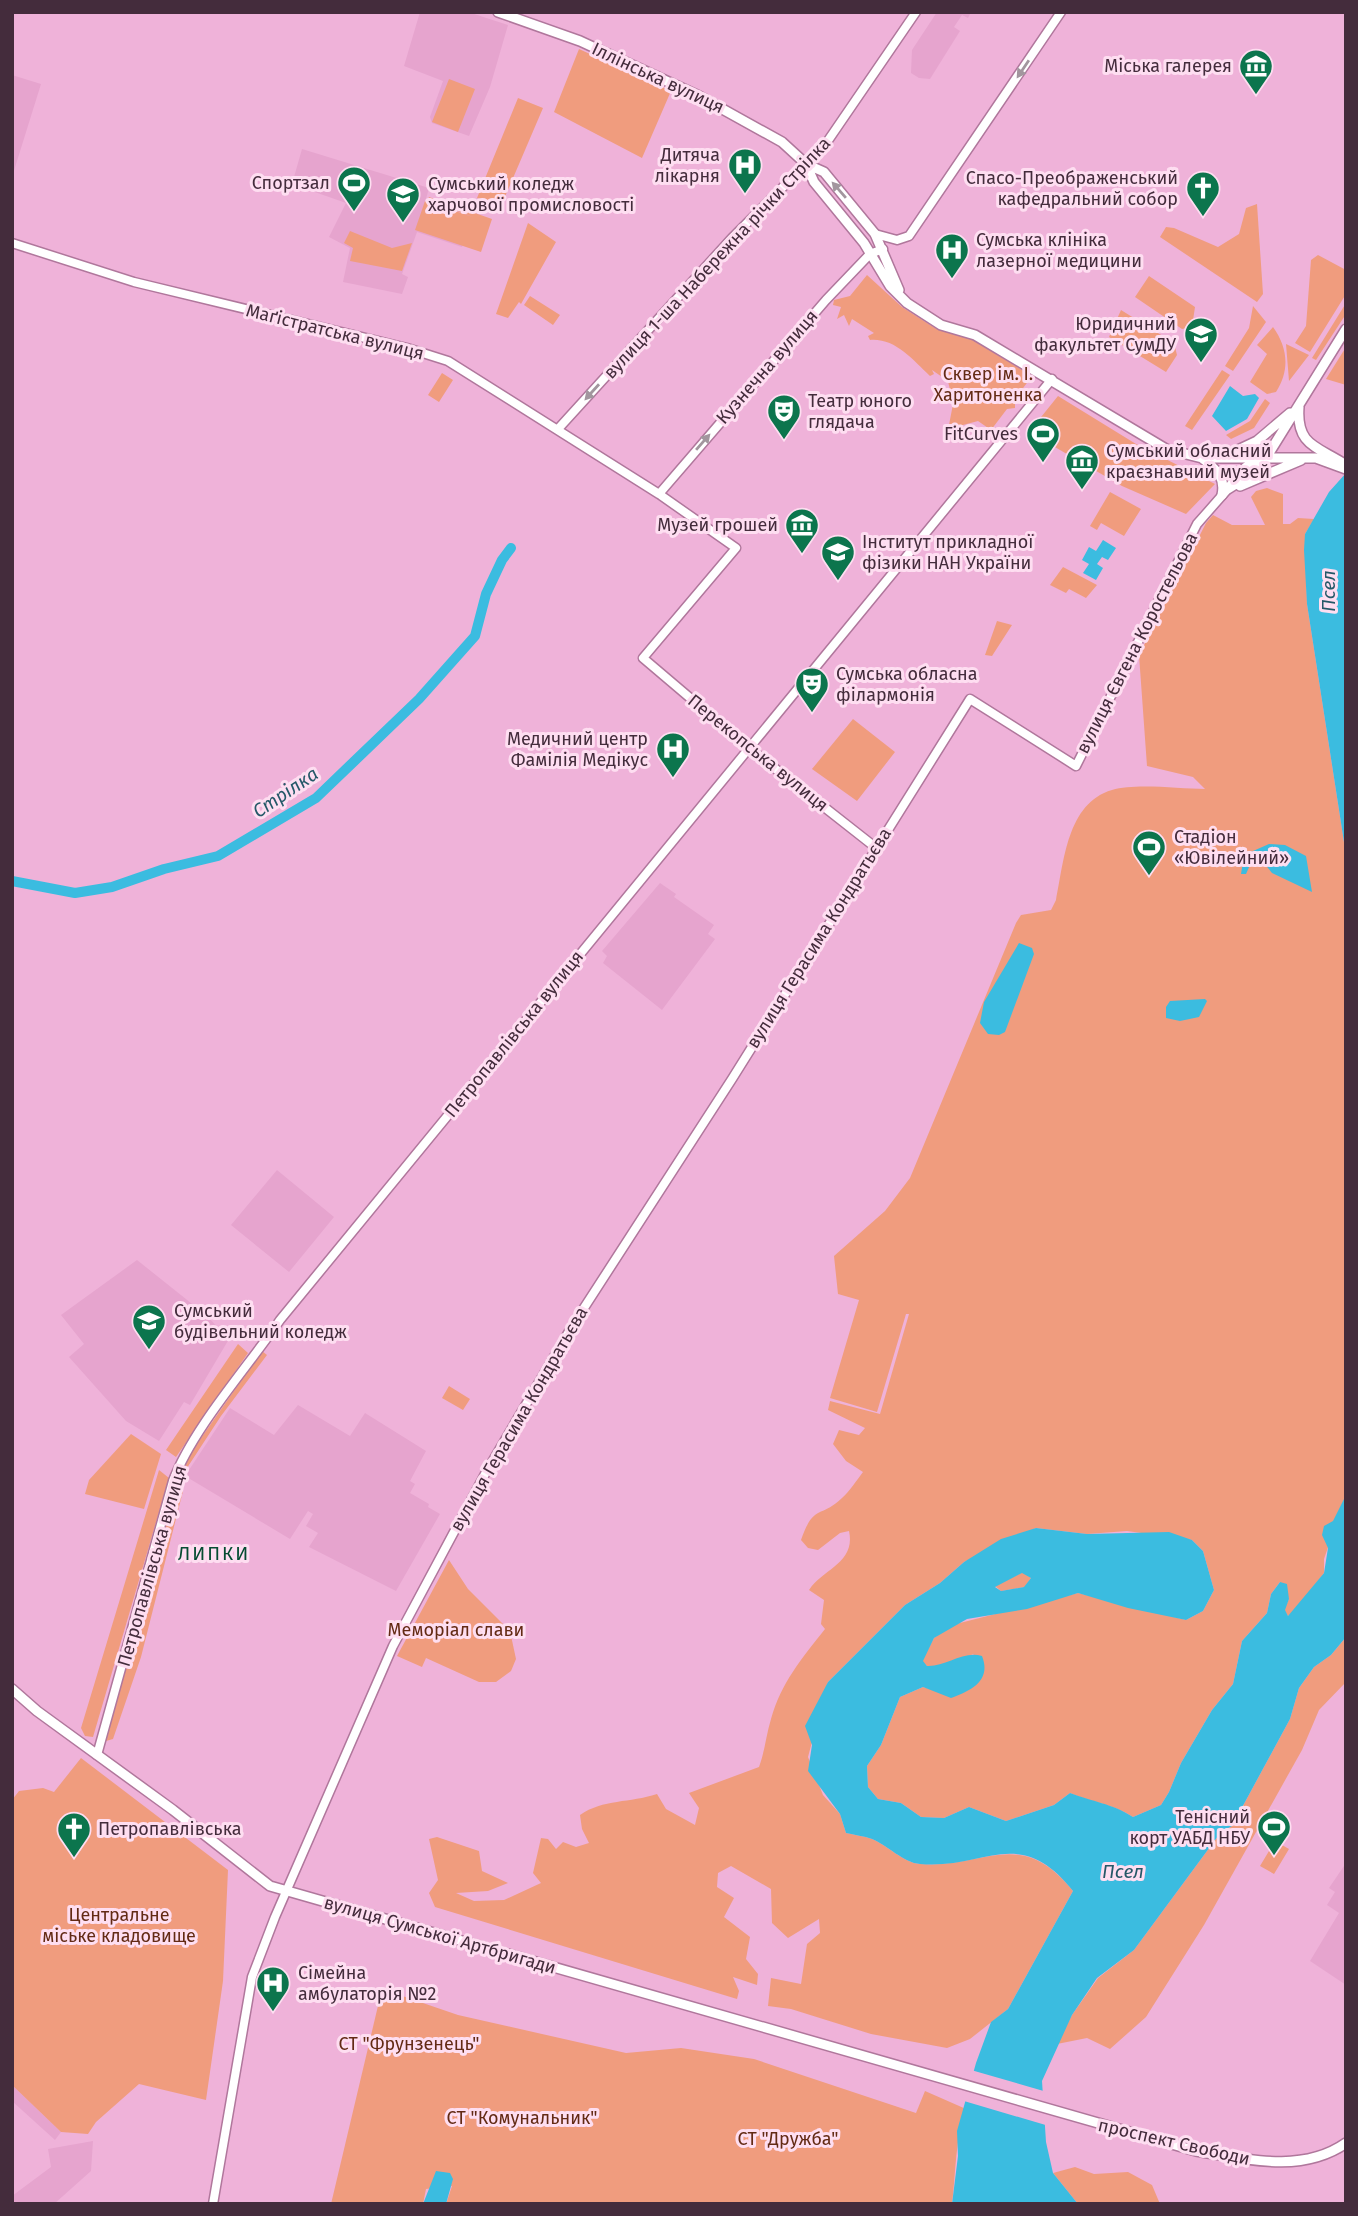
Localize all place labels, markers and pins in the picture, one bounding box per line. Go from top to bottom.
museum icon: Міська галерея [1237,47,1275,96]
place label: Міська галерея [1104,55,1232,77]
place label: Дитяча лікарня [654,144,720,187]
hospital icon: Дитяча лікарня [726,146,764,195]
sports icon: Спортзал [335,164,373,213]
place label: Спасо-Преображенський кафедральний собор [966,167,1178,210]
church icon: Спасо-Преображенський кафедральний собор [1184,169,1222,218]
place label: Спортзал [252,172,330,194]
place label: Сумський коледж харчової промисловості [428,173,634,216]
school or university icon: Сумський коледж харчової промисловості [384,175,422,224]
place label: Сумська клініка лазерної медицини [976,229,1142,272]
hospital icon: Сумська клініка лазерної медицини [933,231,971,280]
place label: Юридичний факультет СумДУ [1034,313,1176,356]
school or university icon: Юридичний факультет СумДУ [1182,315,1220,364]
place label: Театр юного глядача [808,390,912,433]
theatre icon: Театр юного глядача [765,392,803,441]
sports icon: FitCurves [1024,415,1062,464]
place label: FitCurves [944,423,1018,445]
place label: Сумський обласний краєзнавчий музей [1106,440,1271,483]
museum icon: Сумський обласний краєзнавчий музей [1063,442,1101,491]
museum icon: Музей грошей [783,506,821,555]
place label: Музей грошей [657,514,778,536]
place label: Інститут прикладної фізики НАН України [862,531,1034,574]
school or university icon: Інститут прикладної фізики НАН України [819,533,857,582]
place label: Сумська обласна філармонія [836,663,978,706]
theatre icon: Сумська обласна філармонія [793,665,831,714]
place label: Медичний центр Фамілія Медікус [507,728,648,771]
hospital icon: Медичний центр Фамілія Медікус [654,730,692,779]
place label: Стадіон «Ювілейний» [1174,826,1289,869]
sports icon: Стадіон «Ювілейний» [1130,828,1168,877]
place label: Сумський будівельний коледж [174,1300,347,1343]
school or university icon: Сумський будівельний коледж [130,1302,168,1351]
place label: Тенісний корт УАБД НБУ [1129,1806,1250,1849]
sports icon: Тенісний корт УАБД НБУ [1255,1808,1293,1857]
church icon: Петропавлівська [55,1810,93,1859]
place label: Петропавлівська [98,1818,242,1840]
place label: Сімейна амбулаторія №2 [298,1962,437,2005]
hospital icon: Сімейна амбулаторія №2 [254,1964,292,2013]

